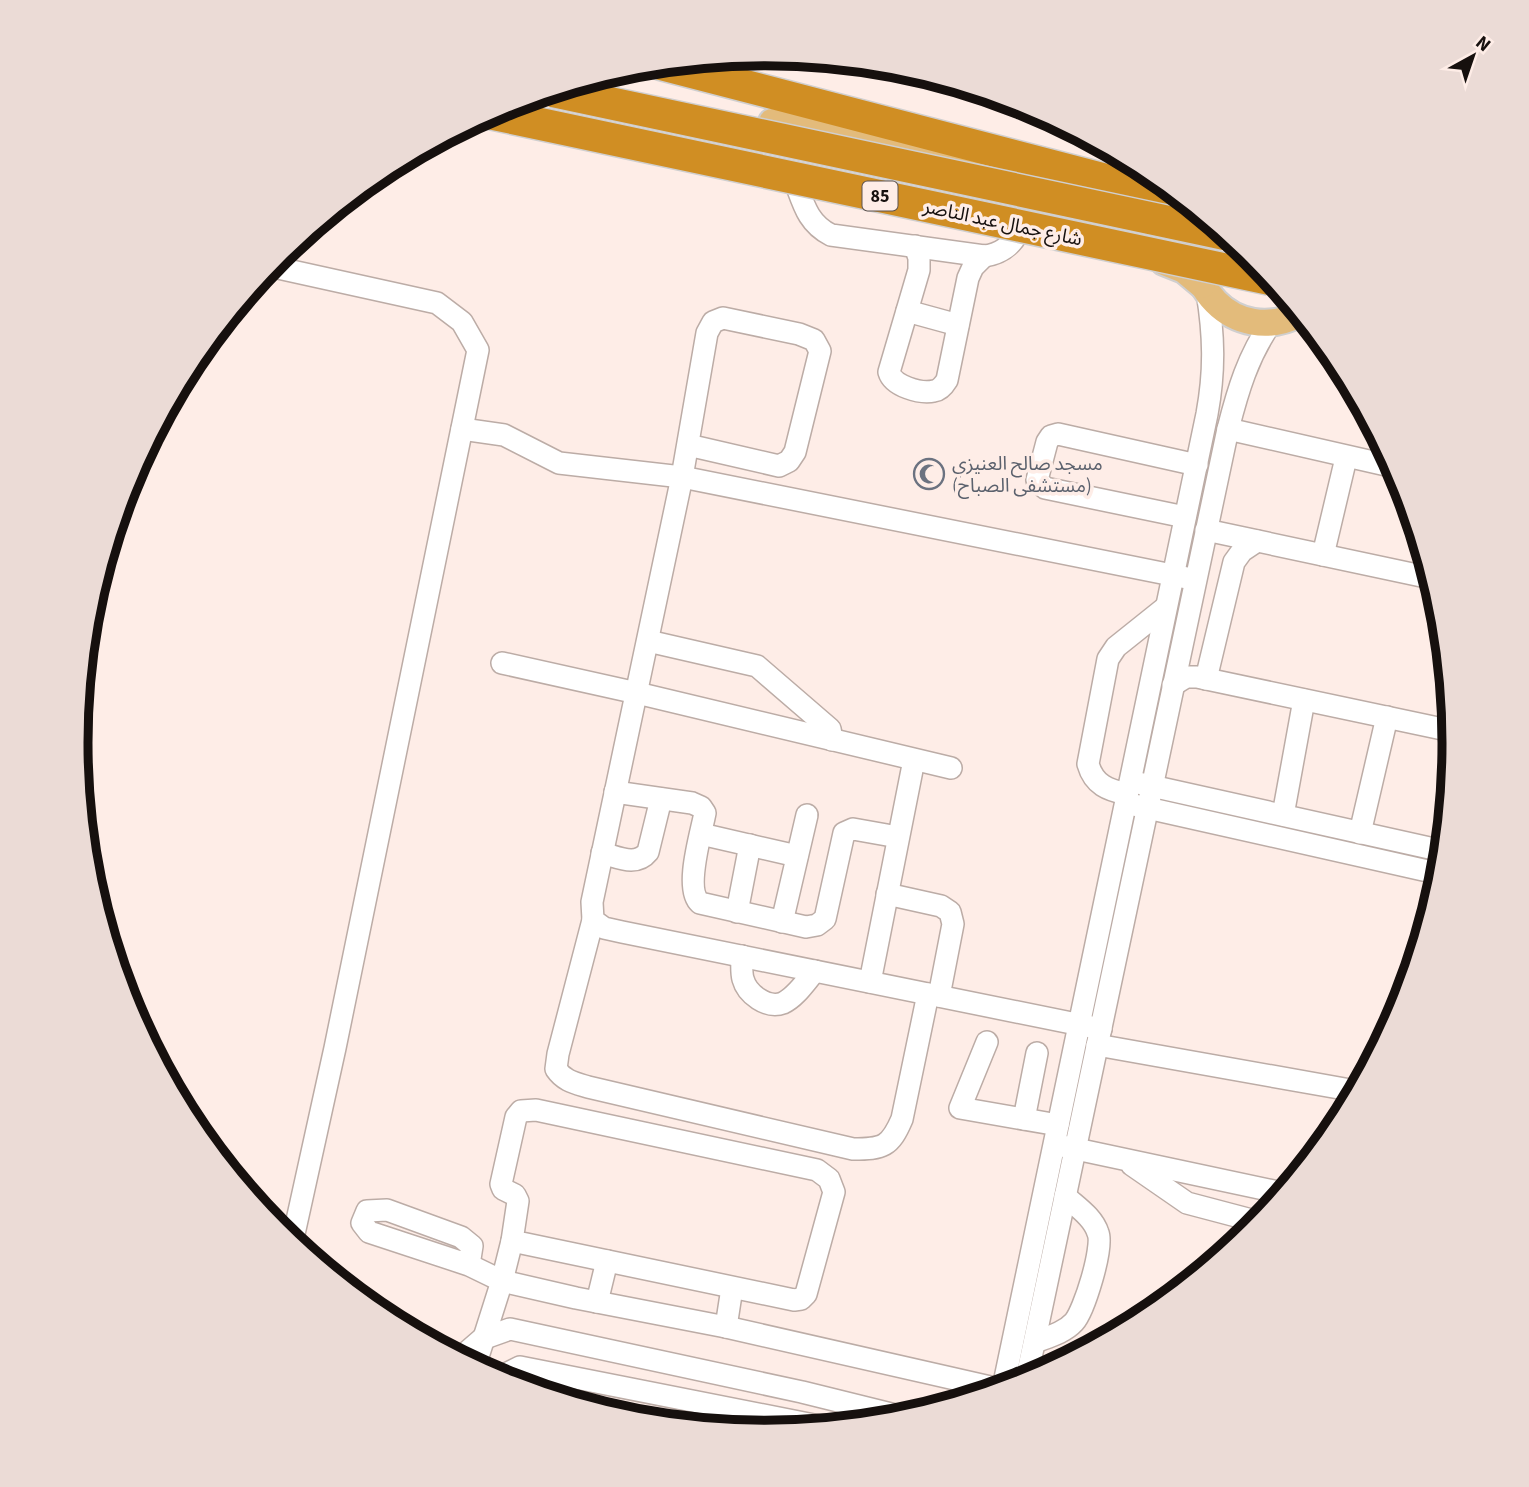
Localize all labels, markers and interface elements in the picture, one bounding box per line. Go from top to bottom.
north arrow [1438,21,1508,91]
text: N [1469,30,1496,59]
road number: 85 [862,182,898,210]
street label: شارع جمال عبد الناصر [920,193,1085,253]
place label: مسجد صالح العنيزي (مستشفى الصباح) [952,451,1103,500]
mosque icon: مسجد صالح العنيزي (مستشفى الصباح) [912,457,946,491]

